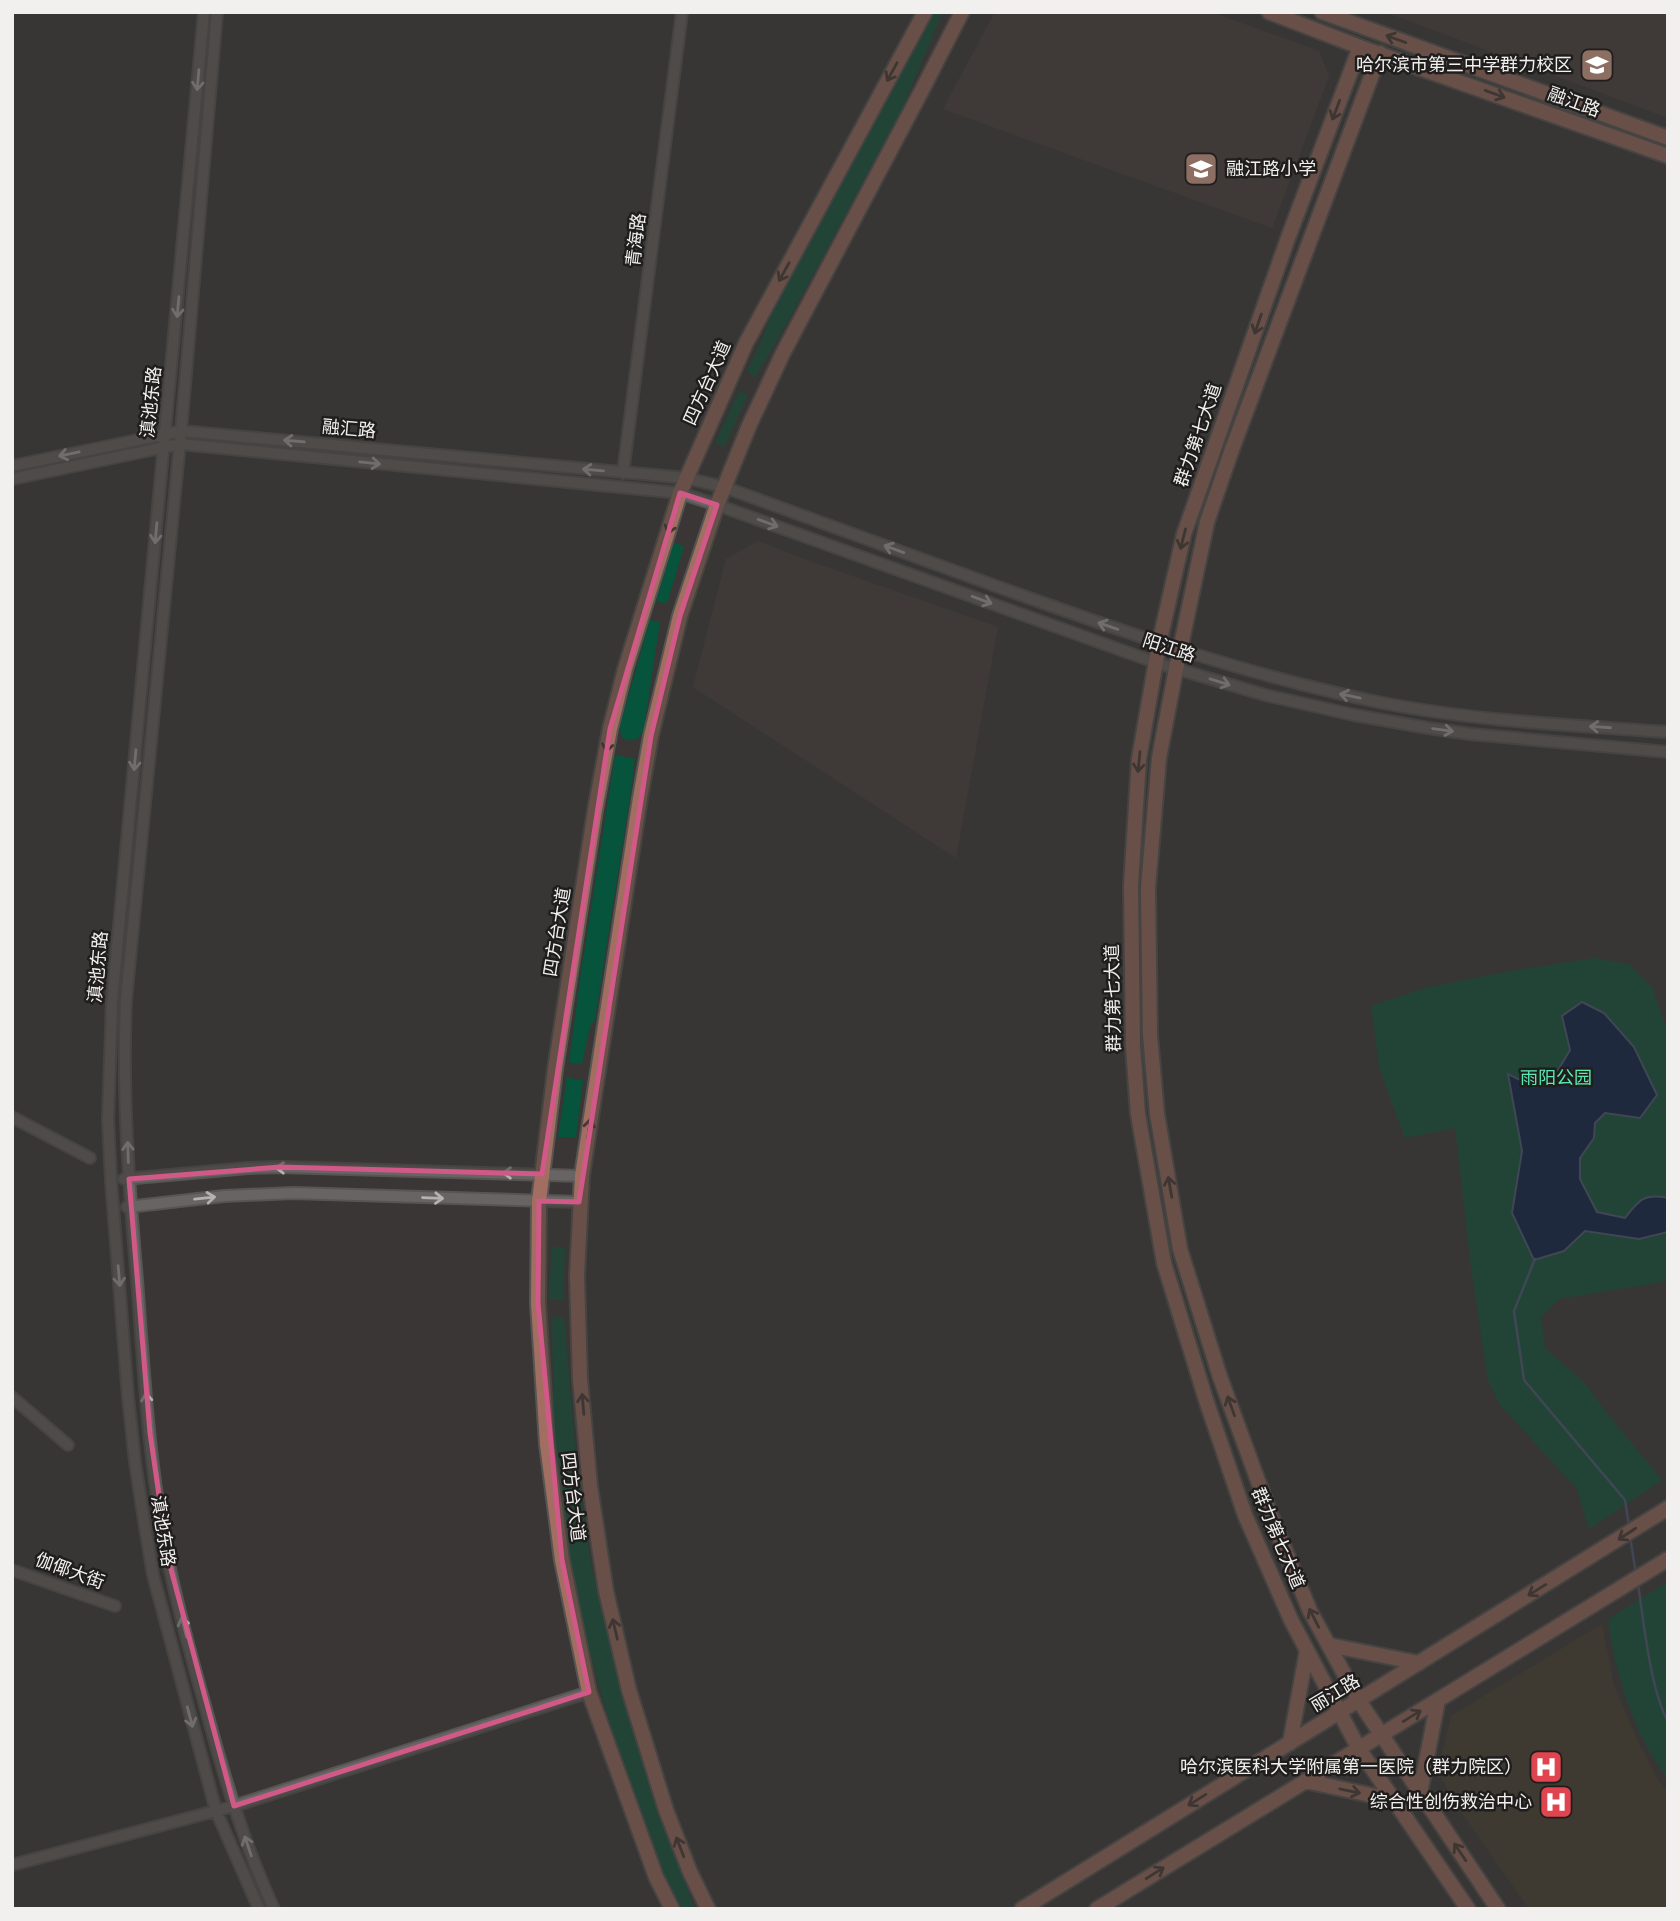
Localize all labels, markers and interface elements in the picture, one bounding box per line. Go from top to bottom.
one-way arrow [1386,32,1408,45]
school or university icon: 哈尔滨市第三中学群力校区 [1578,46,1616,84]
place label: 哈尔滨市第三中学群力校区 [1356,55,1572,75]
one-way arrow [885,61,899,82]
one-way arrow [191,68,204,91]
street label: 融江路 [1545,83,1603,121]
one-way arrow [1483,89,1505,101]
one-way arrow [1329,99,1342,121]
school or university icon: 融江路小学 [1182,150,1220,188]
place label: 融江路小学 [1226,159,1316,179]
street label: 青海路 [623,212,649,268]
one-way arrow [776,261,790,282]
one-way arrow [171,295,184,318]
one-way arrow [1251,313,1264,335]
street label: 四方台大道 [680,338,734,428]
street label: 滇池东路 [137,365,165,439]
street label: 群力第七大道 [1171,381,1225,489]
street label: 融汇路 [321,417,377,441]
one-way arrow [283,434,305,447]
one-way arrow [58,448,81,462]
one-way arrow [358,456,381,469]
one-way arrow [583,463,605,476]
one-way arrow [663,513,676,535]
one-way arrow [757,518,779,530]
one-way arrow [149,521,162,544]
one-way arrow [1176,527,1189,550]
one-way arrow [883,542,905,554]
one-way arrow [971,595,993,607]
one-way arrow [1097,619,1119,631]
street label: 阳江路 [1140,630,1198,666]
one-way arrow [1209,677,1231,690]
one-way arrow [1339,688,1362,702]
one-way arrow [1589,720,1611,733]
one-way arrow [1431,724,1453,737]
one-way arrow [601,730,614,753]
one-way arrow [128,748,141,771]
one-way arrow [1133,750,1146,773]
street label: 四方台大道 [540,886,574,978]
street label: 滇池东路 [85,930,111,1004]
street label: 群力第七大道 [1102,944,1124,1052]
park label: 雨阳公园 [1520,1068,1592,1088]
one-way arrow [583,1118,596,1140]
one-way arrow [121,1141,134,1164]
one-way arrow [275,1161,298,1174]
one-way arrow [502,1167,525,1180]
one-way arrow [1162,1177,1176,1199]
one-way arrow [421,1191,444,1204]
one-way arrow [194,1192,216,1205]
one-way arrow [113,1264,126,1287]
one-way arrow [140,1392,153,1415]
one-way arrow [576,1393,589,1416]
one-way arrow [1224,1396,1236,1418]
street label: 四方台大道 [558,1451,588,1543]
street label: 群力第七大道 [1248,1484,1308,1592]
street label: 滇池东路 [147,1494,179,1568]
one-way arrow [1618,1527,1638,1541]
street label: 伽倻大街 [33,1549,107,1593]
one-way arrow [1527,1584,1547,1598]
one-way arrow [1307,1608,1321,1628]
one-way arrow [177,1617,190,1639]
one-way arrow [608,1618,621,1641]
street label: 丽江路 [1307,1671,1363,1715]
one-way arrow [184,1705,197,1728]
one-way arrow [1402,1709,1422,1723]
hospital icon: 哈尔滨医科大学附属第一医院（群力院区） [1527,1748,1565,1786]
place label: 哈尔滨医科大学附属第一医院（群力院区） [1180,1757,1522,1777]
hospital icon: 综合性创伤救治中心 [1537,1783,1575,1821]
one-way arrow [1338,1784,1361,1798]
place label: 综合性创伤救治中心 [1370,1792,1532,1812]
one-way arrow [1188,1794,1208,1808]
one-way arrow [241,1835,253,1857]
one-way arrow [673,1836,686,1858]
one-way arrow [1453,1843,1467,1862]
one-way arrow [1145,1866,1165,1880]

